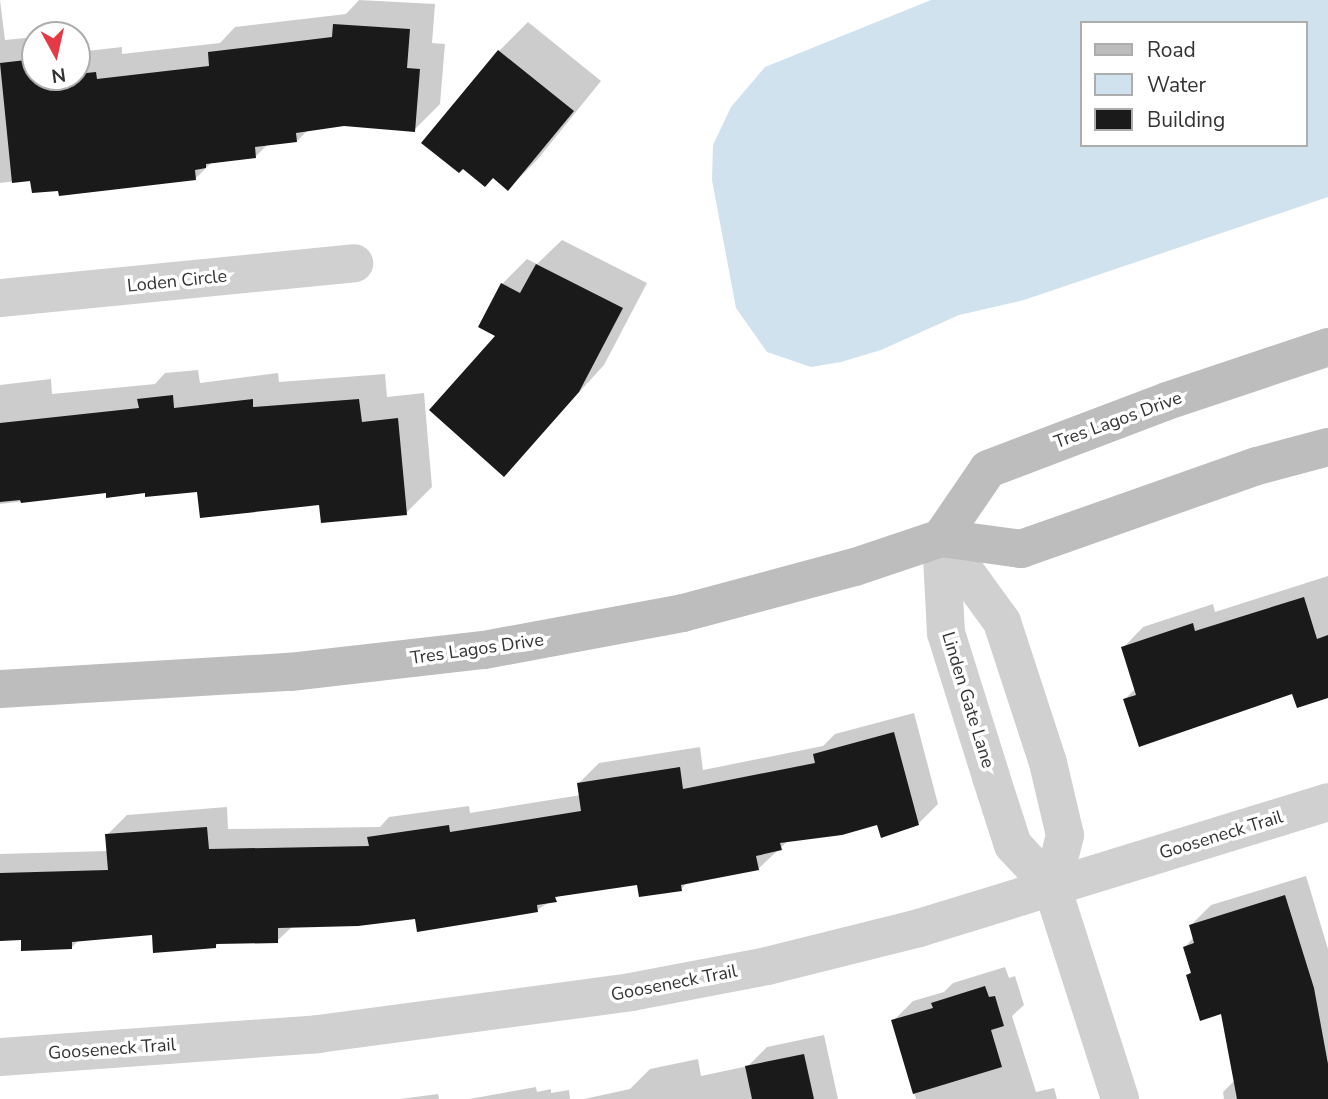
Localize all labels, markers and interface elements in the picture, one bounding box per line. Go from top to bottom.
north arrow [21,21,91,91]
legend [1080,21,1307,147]
text: Road [1147,36,1196,64]
text: N [50,61,67,89]
text: Water [1147,71,1206,99]
text: Building [1147,106,1225,134]
street label: Loden Circle [126,265,228,297]
street label: Tres Lagos Drive [1051,387,1185,453]
street label: Tres Lagos Drive [409,629,545,669]
street label: Linden Gate Lane [937,629,999,771]
street label: Gooseneck Trail [1157,806,1285,864]
street label: Gooseneck Trail [609,960,739,1006]
street label: Gooseneck Trail [47,1034,177,1064]

